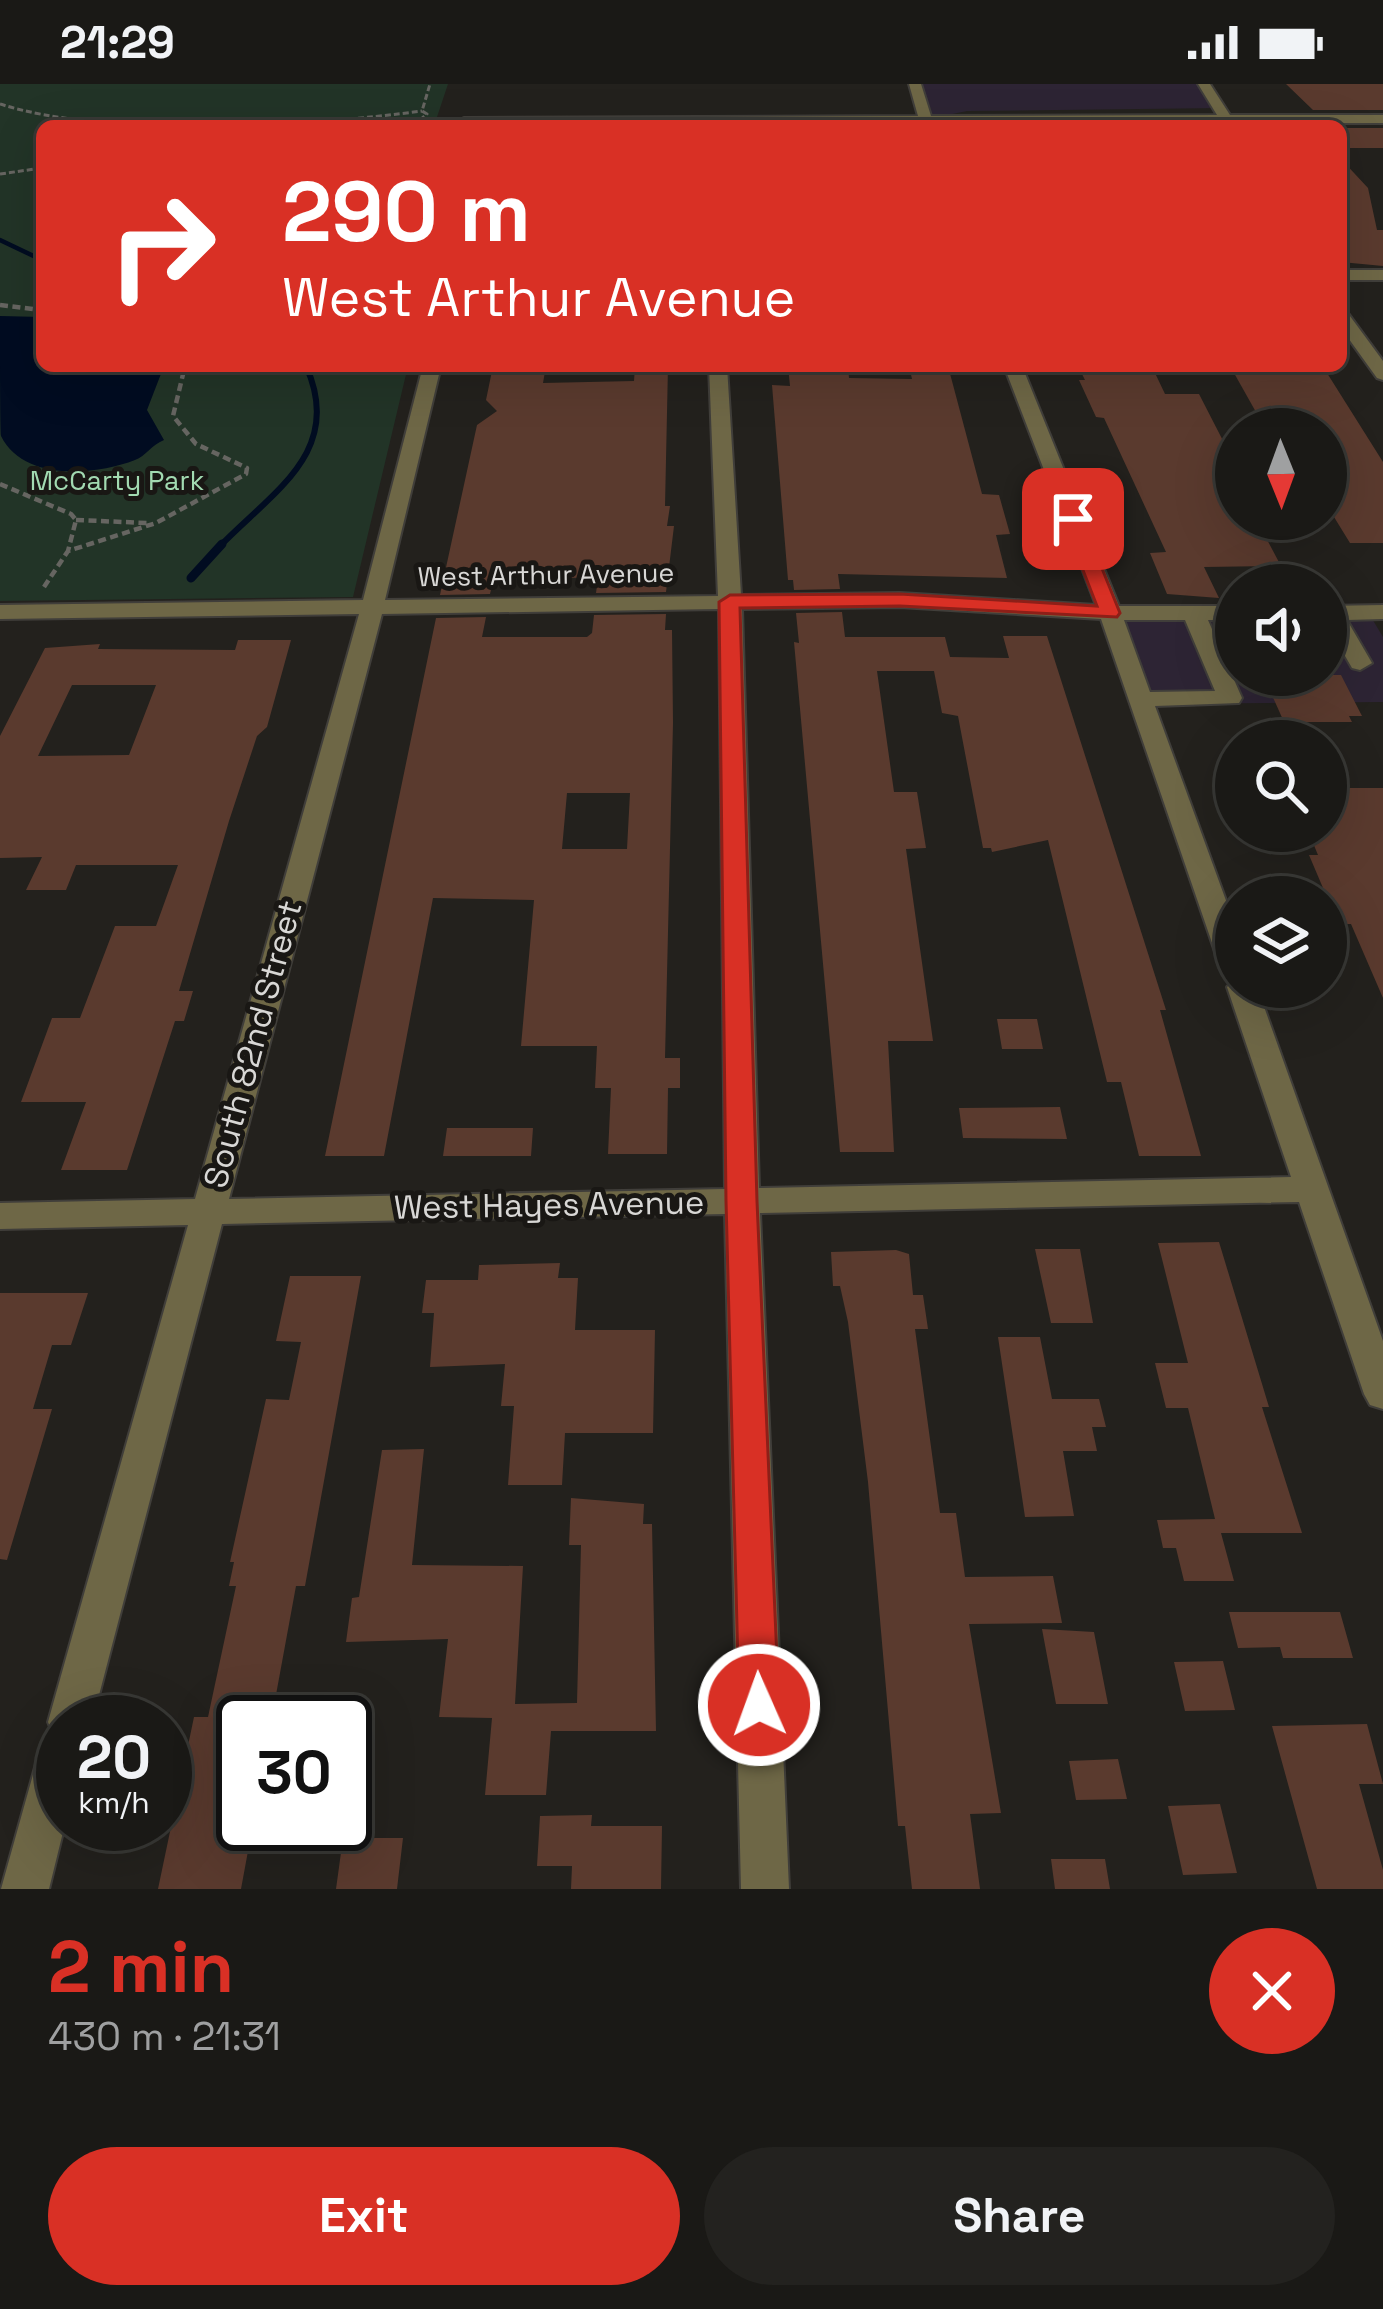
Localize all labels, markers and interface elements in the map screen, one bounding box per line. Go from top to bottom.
text: 21:29 [60,14,175,71]
text: 290 m [282,158,531,266]
icon: right [84,168,240,324]
text: West Arthur Avenue [282,263,795,332]
north arrow [1215,408,1347,540]
map controls [1215,408,1347,1008]
park label: McCarty Park [30,463,204,498]
pin [1022,468,1124,570]
icon: arrive [1040,486,1106,552]
street label: West Arthur Avenue [417,555,675,594]
button: sound [1215,564,1347,696]
button: search [1215,720,1347,852]
button: layers [1215,876,1347,1008]
street label: South 82nd Street [194,896,312,1193]
street label: West Hayes Avenue [393,1181,705,1229]
position arrow [696,1642,822,1768]
speed limit sign: 30 [216,1695,372,1851]
text: 20 [77,1719,151,1796]
text: km/h [78,1783,150,1822]
text: 2 min [48,1921,234,2013]
button: close [1209,1928,1335,2054]
text: 430 m · 21:31 [48,2012,281,2061]
button: Exit [48,2147,680,2285]
button: Share [704,2147,1335,2285]

